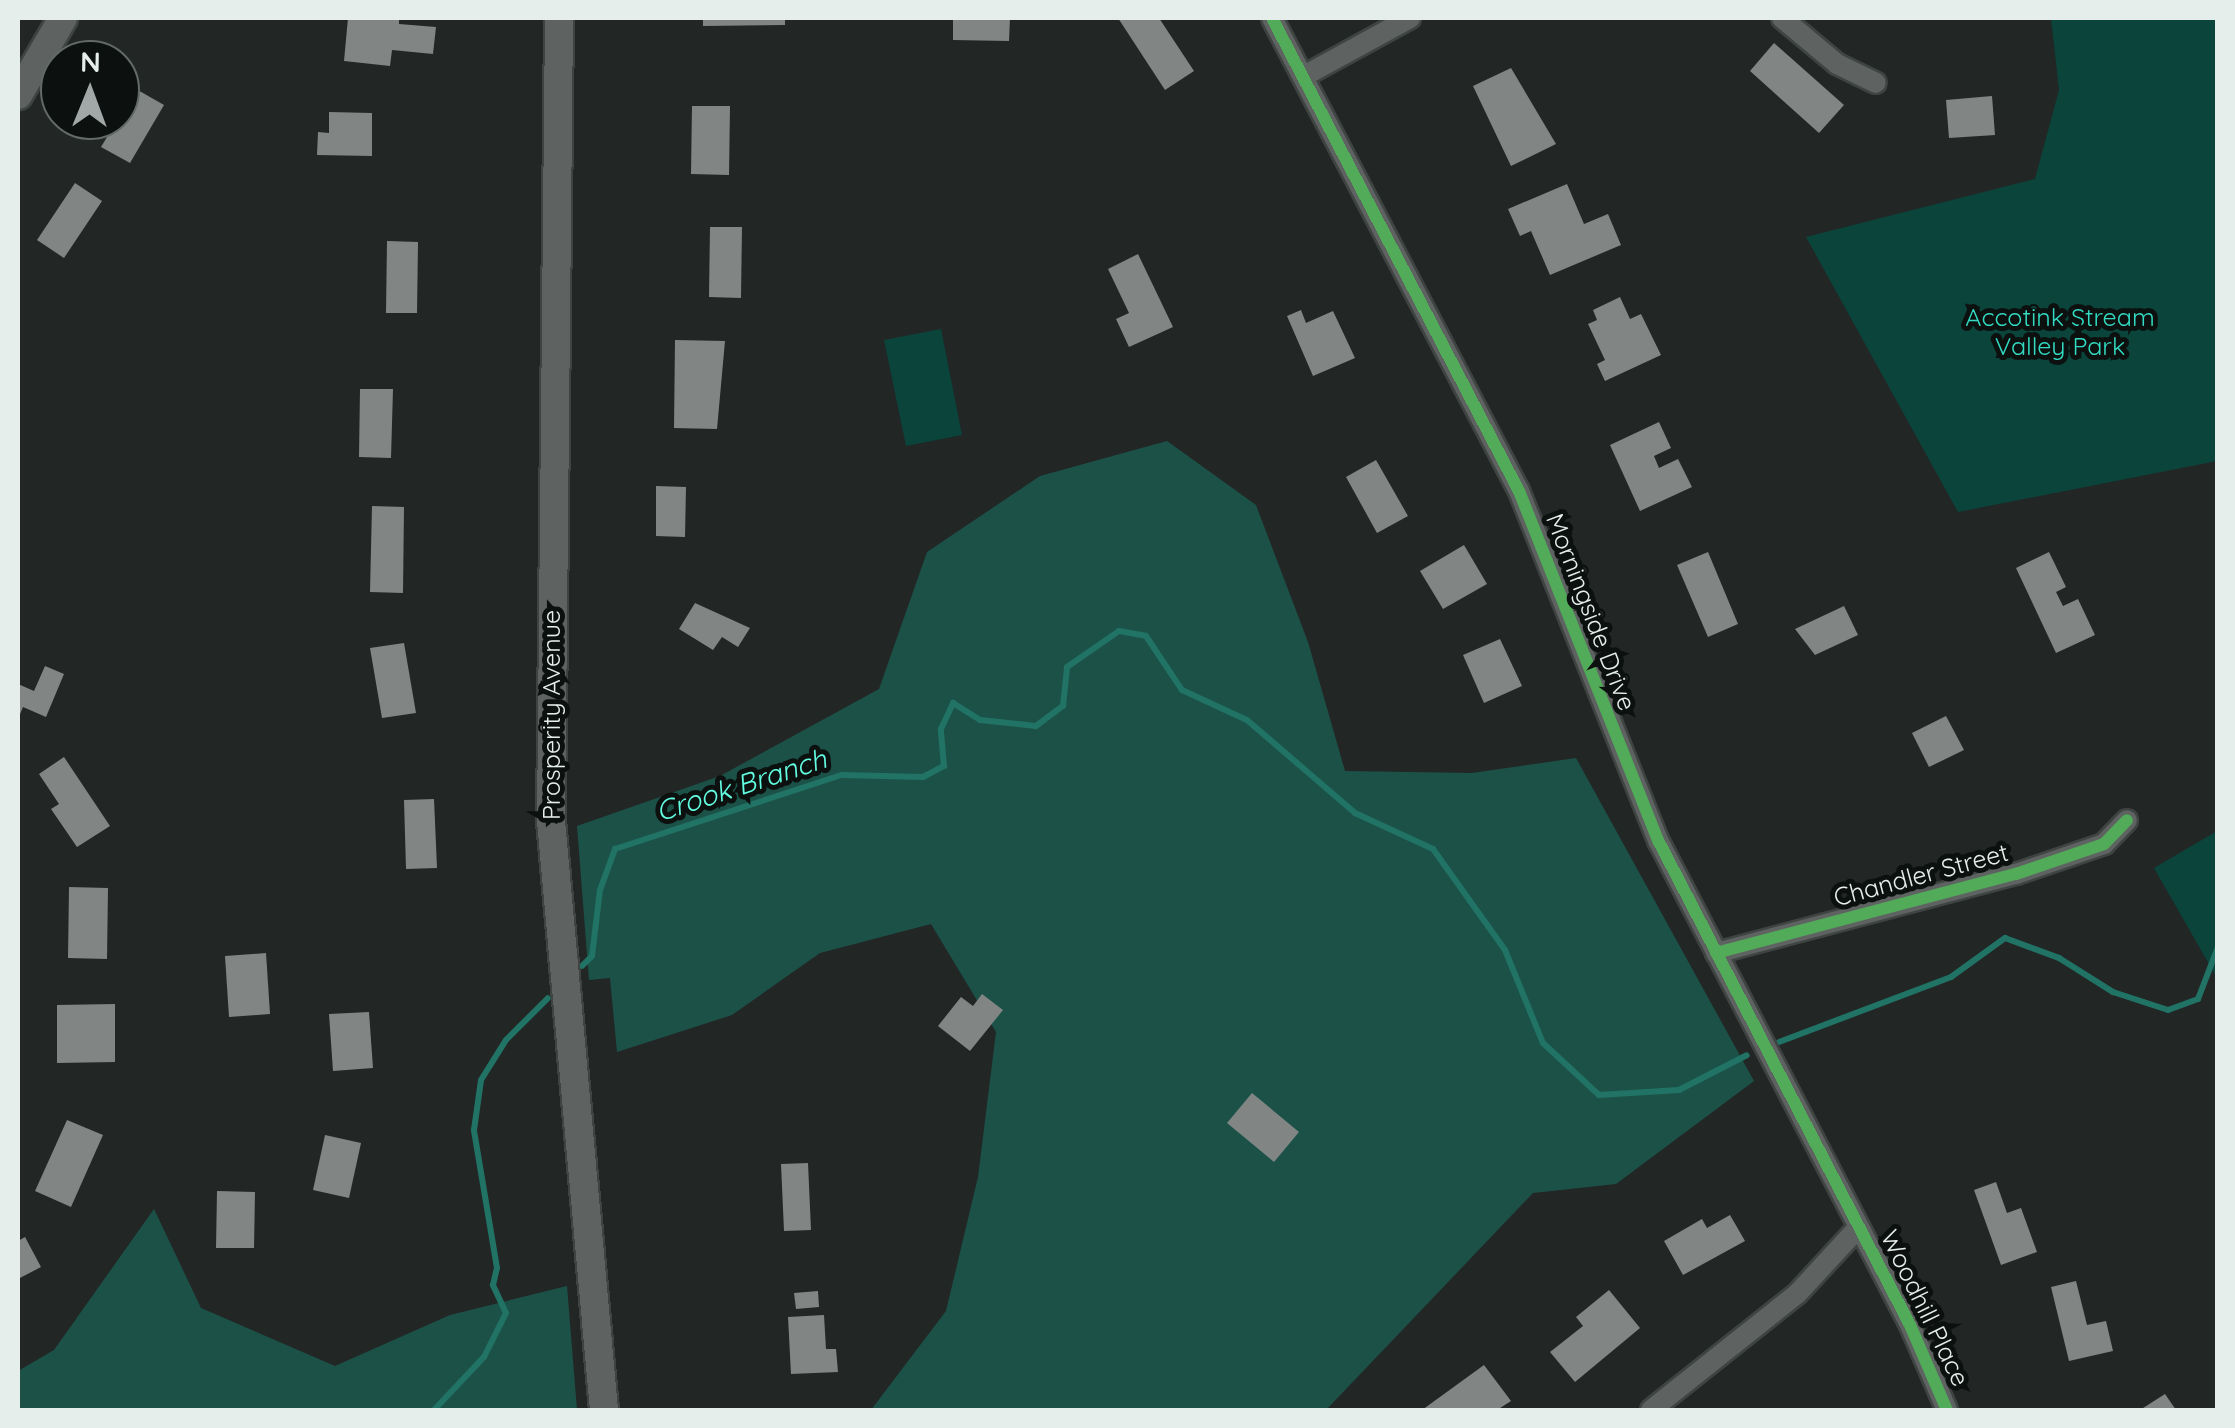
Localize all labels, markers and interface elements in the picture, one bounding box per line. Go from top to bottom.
north arrow [40,40,140,140]
text: N [80,44,101,79]
park label: Accotink Stream Valley Park [1965,303,2155,362]
street label: Morningside Drive [1540,509,1642,715]
street label: Prosperity Avenue [536,610,566,820]
water label: Crook Branch [652,742,830,828]
street label: Chandler Street [1830,837,2012,913]
street label: Woodhill Place [1874,1225,1976,1391]

